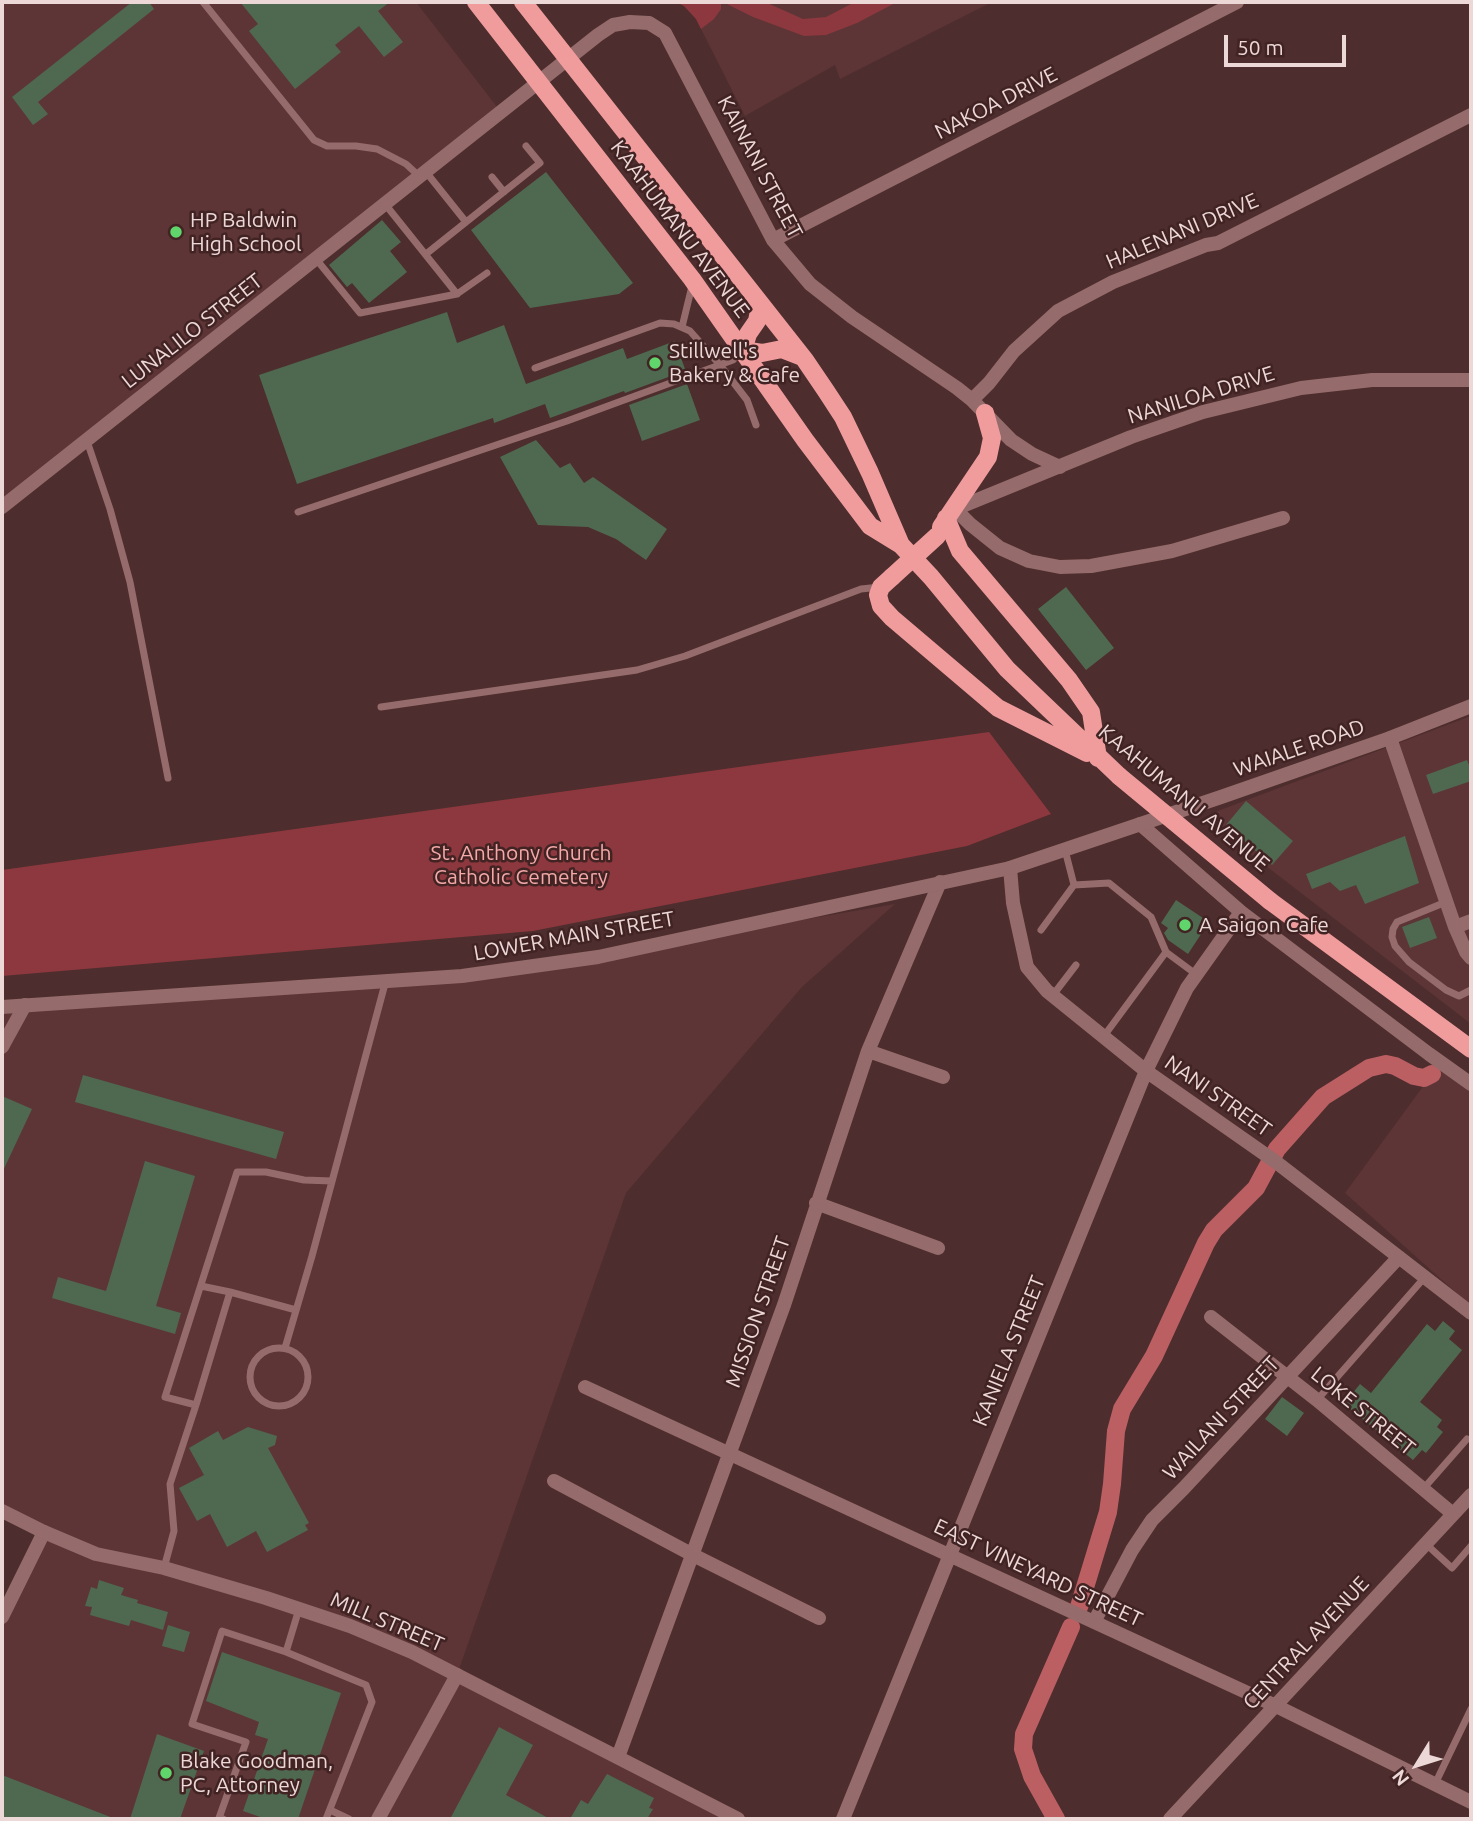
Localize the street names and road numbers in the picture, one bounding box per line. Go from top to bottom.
street label: NAKOA DRIVE [931,61,1061,145]
street label: KAINANI STREET [712,92,808,242]
street label: KAAHUMANU AVENUE [605,135,755,323]
street label: HALENANI DRIVE [1102,188,1262,274]
street label: LUNALILO STREET [117,268,267,394]
street label: NANILOA DRIVE [1125,361,1277,429]
street label: WAIALE ROAD [1230,714,1368,782]
street label: KAAHUMANU AVENUE [1093,719,1275,877]
street label: LOWER MAIN STREET [472,906,676,966]
street label: NANI STREET [1160,1050,1276,1142]
street label: MISSION STREET [720,1233,796,1391]
street label: KANIELA STREET [967,1272,1051,1430]
street label: WAILANI STREET [1157,1351,1285,1485]
street label: LOKE STREET [1306,1361,1420,1461]
street label: EAST VINEYARD STREET [930,1514,1146,1632]
street label: CENTRAL AVENUE [1238,1571,1374,1715]
street label: MILL STREET [326,1587,448,1657]

